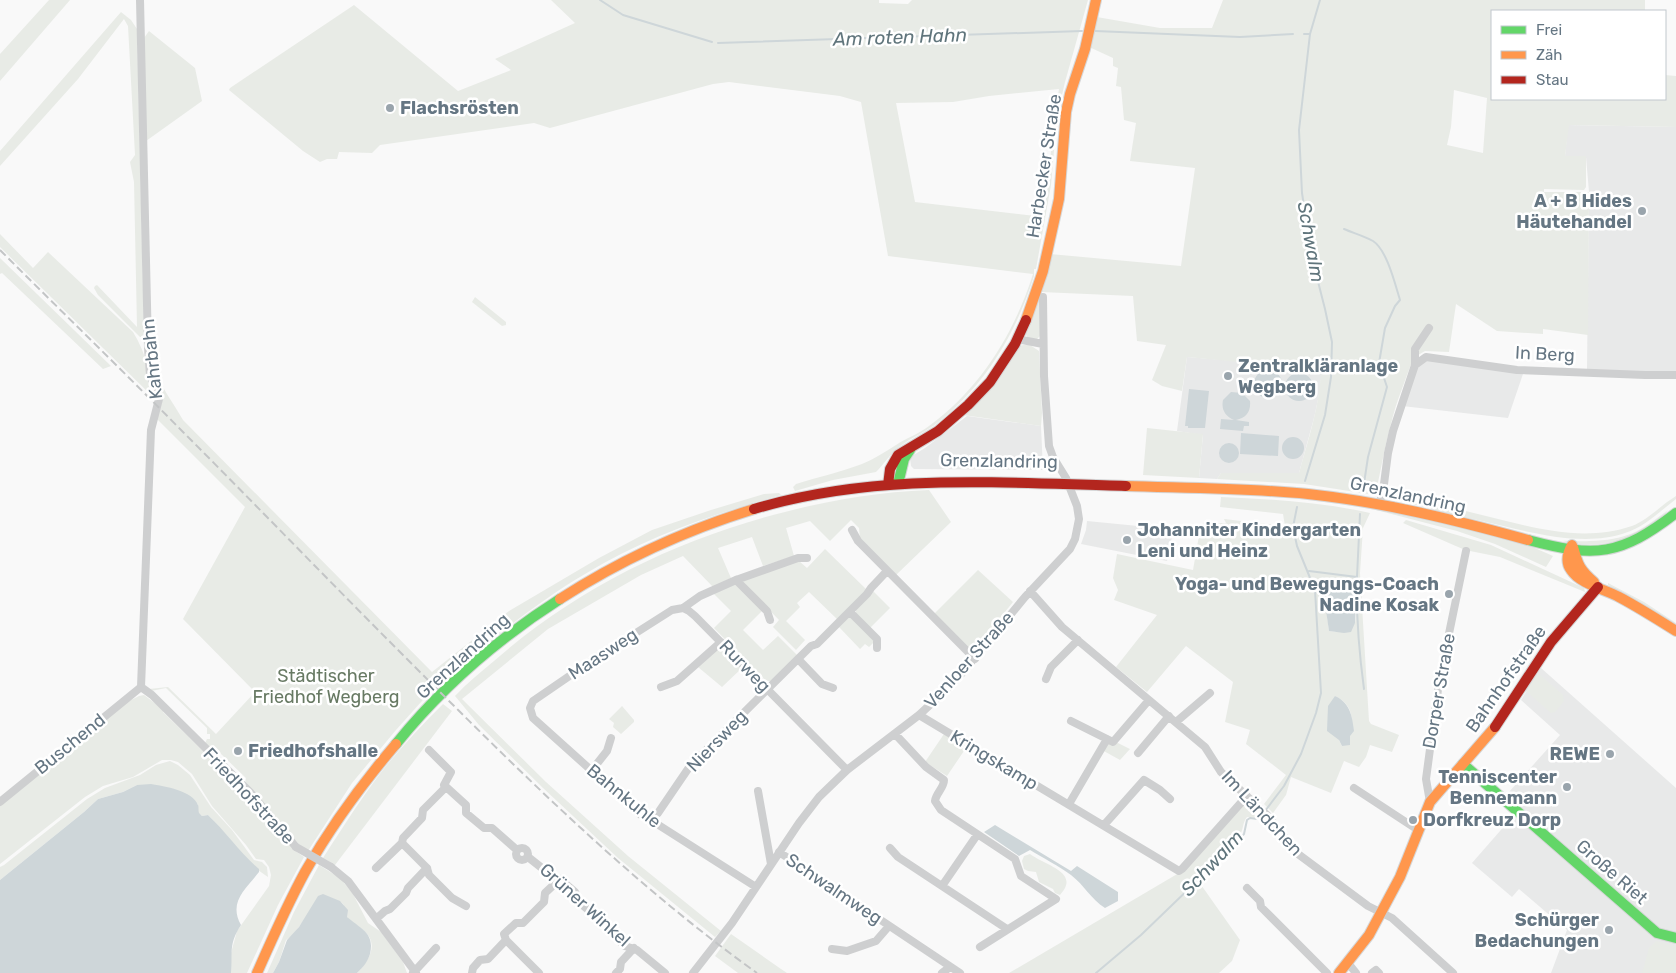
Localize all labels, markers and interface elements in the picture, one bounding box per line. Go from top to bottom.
legend [1491,10,1666,100]
text: Frei [1536,21,1562,39]
water label: Am roten Hahn [832,23,967,51]
text: Zäh [1536,46,1562,64]
text: Stau [1536,71,1569,89]
street label: Harbecker Straße [1022,92,1066,240]
place label: Flachsrösten [400,97,519,119]
marker: Flachsrösten [384,102,396,114]
place label: A + B Hides Häutehandel [1516,190,1632,233]
water label: Schwalm [1293,200,1329,284]
marker: A + B Hides Häutehandel [1636,205,1648,217]
street label: Kahrbahn [137,318,167,400]
street label: In Berg [1515,341,1575,367]
place label: Zentralkläranlage Wegberg [1238,355,1399,398]
marker: Zentralkläranlage Wegberg [1222,370,1234,382]
street label: Grenzlandring [940,449,1058,473]
street label: Grenzlandring [1348,472,1468,518]
place label: Johanniter Kindergarten Leni und Heinz [1137,519,1361,562]
marker: Johanniter Kindergarten Leni und Heinz [1121,534,1133,546]
place label: Yoga- und Bewegungs-Coach Nadine Kosak [1175,573,1439,616]
marker: Yoga- und Bewegungs-Coach Nadine Kosak [1443,588,1455,600]
street label: Venloer Straße [920,607,1018,713]
street label: Grenzlandring [412,608,514,704]
street label: Bahnhofstraße [1461,621,1551,737]
street label: Maasweg [564,623,642,685]
street label: Dorper Straße [1418,632,1460,750]
street label: Rurweg [715,635,775,697]
park label: Städtischer Friedhof Wegberg [252,665,400,708]
street label: Niersweg [682,705,752,777]
street label: Buschend [30,709,110,779]
street label: Kringskamp [946,725,1042,795]
place label: Friedhofshalle [248,740,378,762]
street label: Friedhofstraße [199,743,299,849]
place label: REWE [1550,743,1600,765]
marker: Friedhofshalle [232,745,244,757]
marker: REWE [1604,748,1616,760]
street label: Bahnkuhle [582,759,666,833]
street label: Im Ländchen [1217,766,1307,860]
place label: Tenniscenter Bennemann [1438,766,1557,809]
marker: Tenniscenter Bennemann [1561,781,1573,793]
place label: Dorfkreuz Dorp [1423,809,1561,831]
marker: Dorfkreuz Dorp [1407,814,1419,826]
water label: Schwalm [1176,825,1248,901]
street label: Große Riet [1572,835,1652,909]
street label: Schwalmweg [782,849,886,929]
street label: Grüner Winkel [535,859,635,951]
place label: Schürger Bedachungen [1475,909,1599,952]
marker: Schürger Bedachungen [1603,924,1615,936]

